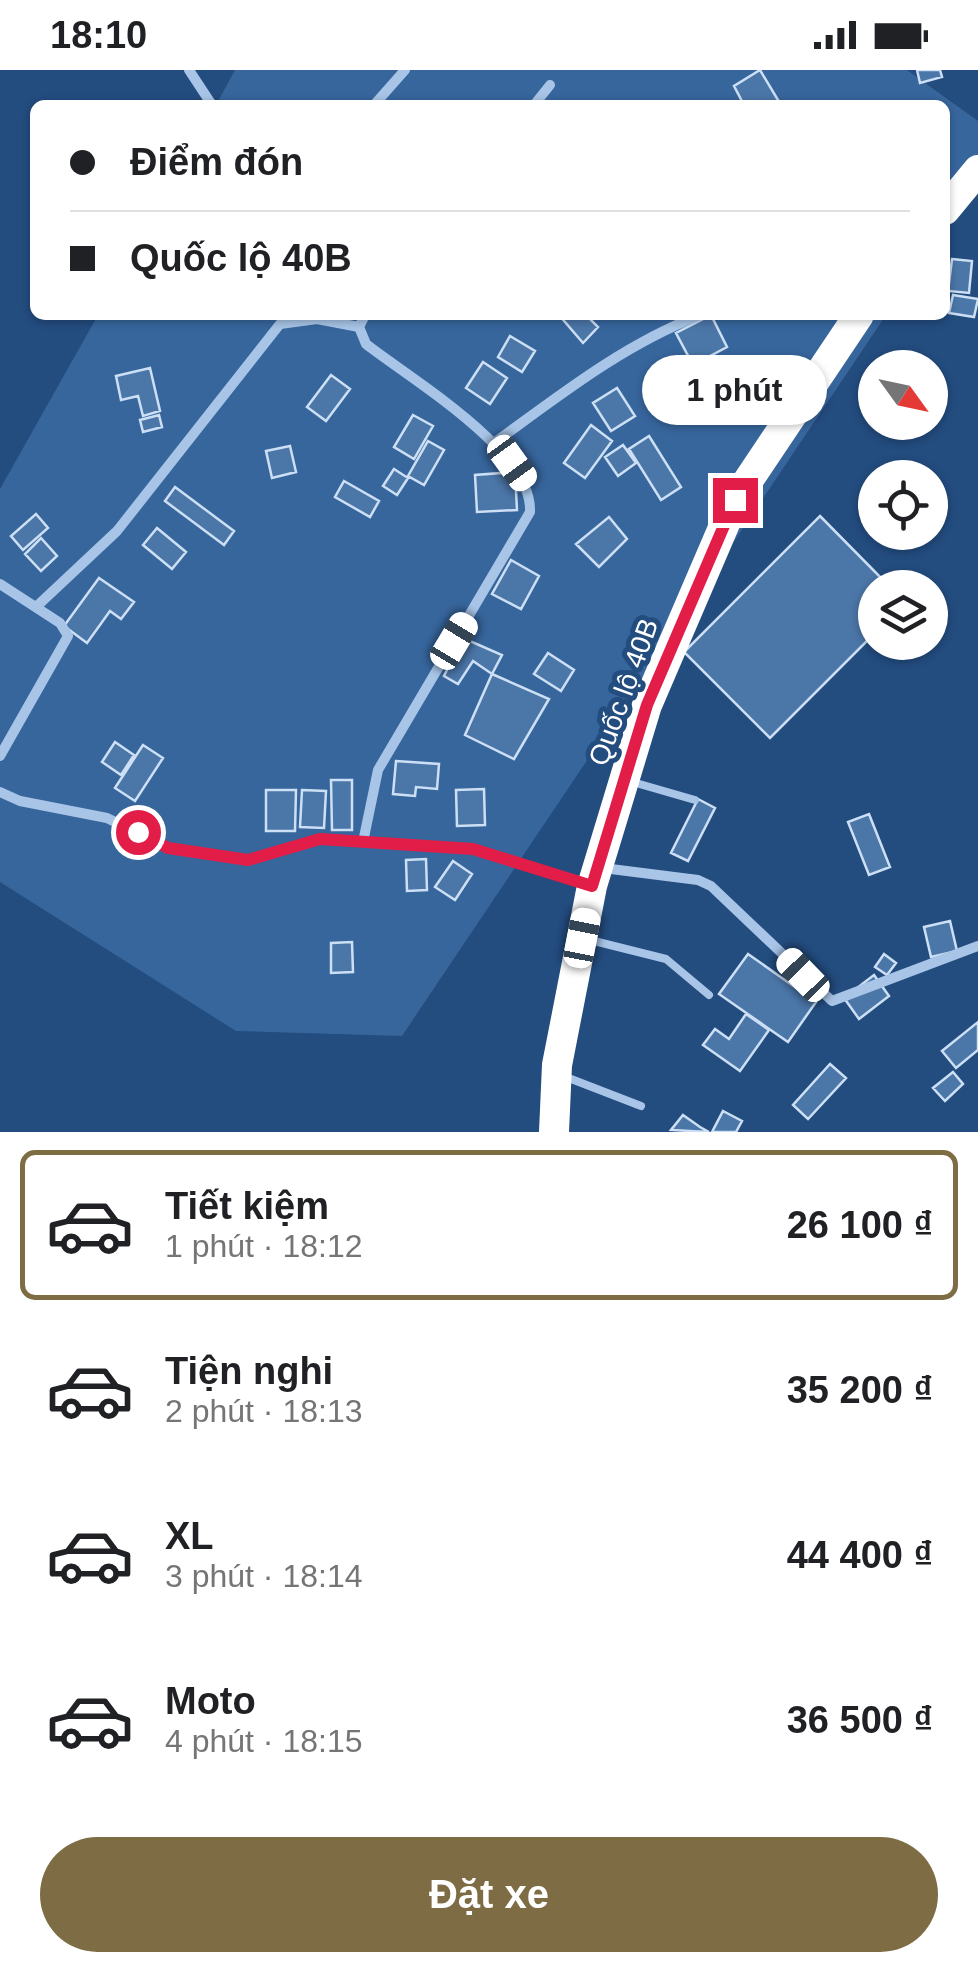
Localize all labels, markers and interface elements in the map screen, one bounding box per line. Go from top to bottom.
text: 18:10 [50,14,147,56]
text: Điểm đón [130,141,303,183]
text: Quốc lộ 40B [130,237,352,279]
north arrow [858,350,948,440]
map controls [858,350,948,660]
callout: 1 phút [642,355,828,425]
text: 1 phút [687,372,782,408]
car [482,430,542,496]
button: locate [858,460,948,550]
route end [713,478,758,523]
button: layers [858,570,948,660]
car [426,608,482,674]
street label: Quốc lộ 40B [583,614,664,770]
route start [116,810,161,855]
car [562,906,602,970]
car [771,943,835,1007]
icon: car [45,1180,135,1270]
text: Tiết kiệm [165,1185,329,1227]
text: 26 100 ₫ [787,1204,933,1246]
text: 1 phút · 18:12 [165,1228,362,1264]
icon: car [45,1345,135,1435]
text: Tiện nghi [165,1350,333,1392]
text: 35 200 ₫ [787,1369,933,1411]
text: 2 phút · 18:13 [165,1393,362,1429]
icon: car [45,1510,135,1600]
text: XL [165,1515,214,1557]
text: 44 400 ₫ [787,1534,933,1576]
text: 3 phút · 18:14 [165,1558,362,1594]
icon: car [45,1675,135,1765]
text: Moto [165,1680,256,1722]
text: 36 500 ₫ [787,1699,933,1741]
text: 4 phút · 18:15 [165,1723,362,1759]
button: Đặt xe [40,1837,938,1952]

